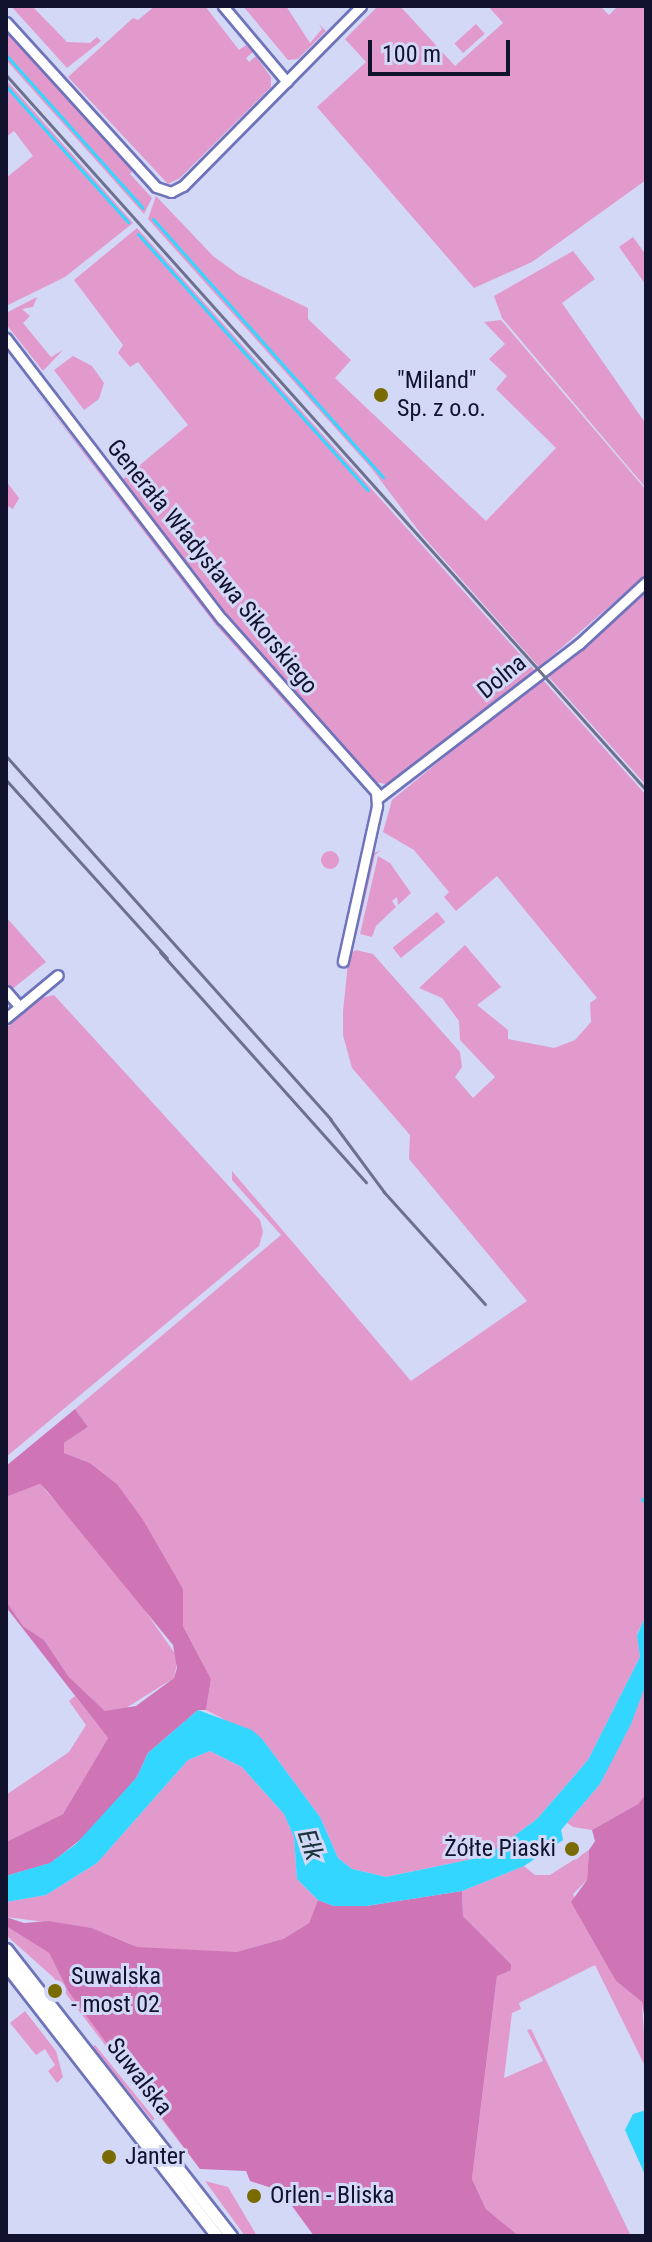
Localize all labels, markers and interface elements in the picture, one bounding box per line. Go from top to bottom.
scale bar [372,24,514,74]
text: 100 m [382,40,441,68]
place label: "Miland" Sp. z o.o. [397,367,486,423]
marker: "Miland" Sp. z o.o. [372,386,390,404]
street label: Generała Władysława Sikorskiego [100,434,324,700]
street label: Dolna [472,649,532,705]
water label: Ełk [290,1826,330,1864]
place label: Żółte Piaski [444,1835,556,1863]
marker: Żółte Piaski [563,1840,581,1858]
place label: Suwalska - most 02 [71,1963,161,2019]
marker: Suwalska - most 02 [46,1982,64,2000]
street label: Suwalska [100,2033,178,2121]
place label: Janter [125,2143,185,2171]
marker: Janter [100,2148,118,2166]
place label: Orlen - Bliska [270,2182,394,2210]
marker: Orlen - Bliska [245,2187,263,2205]

